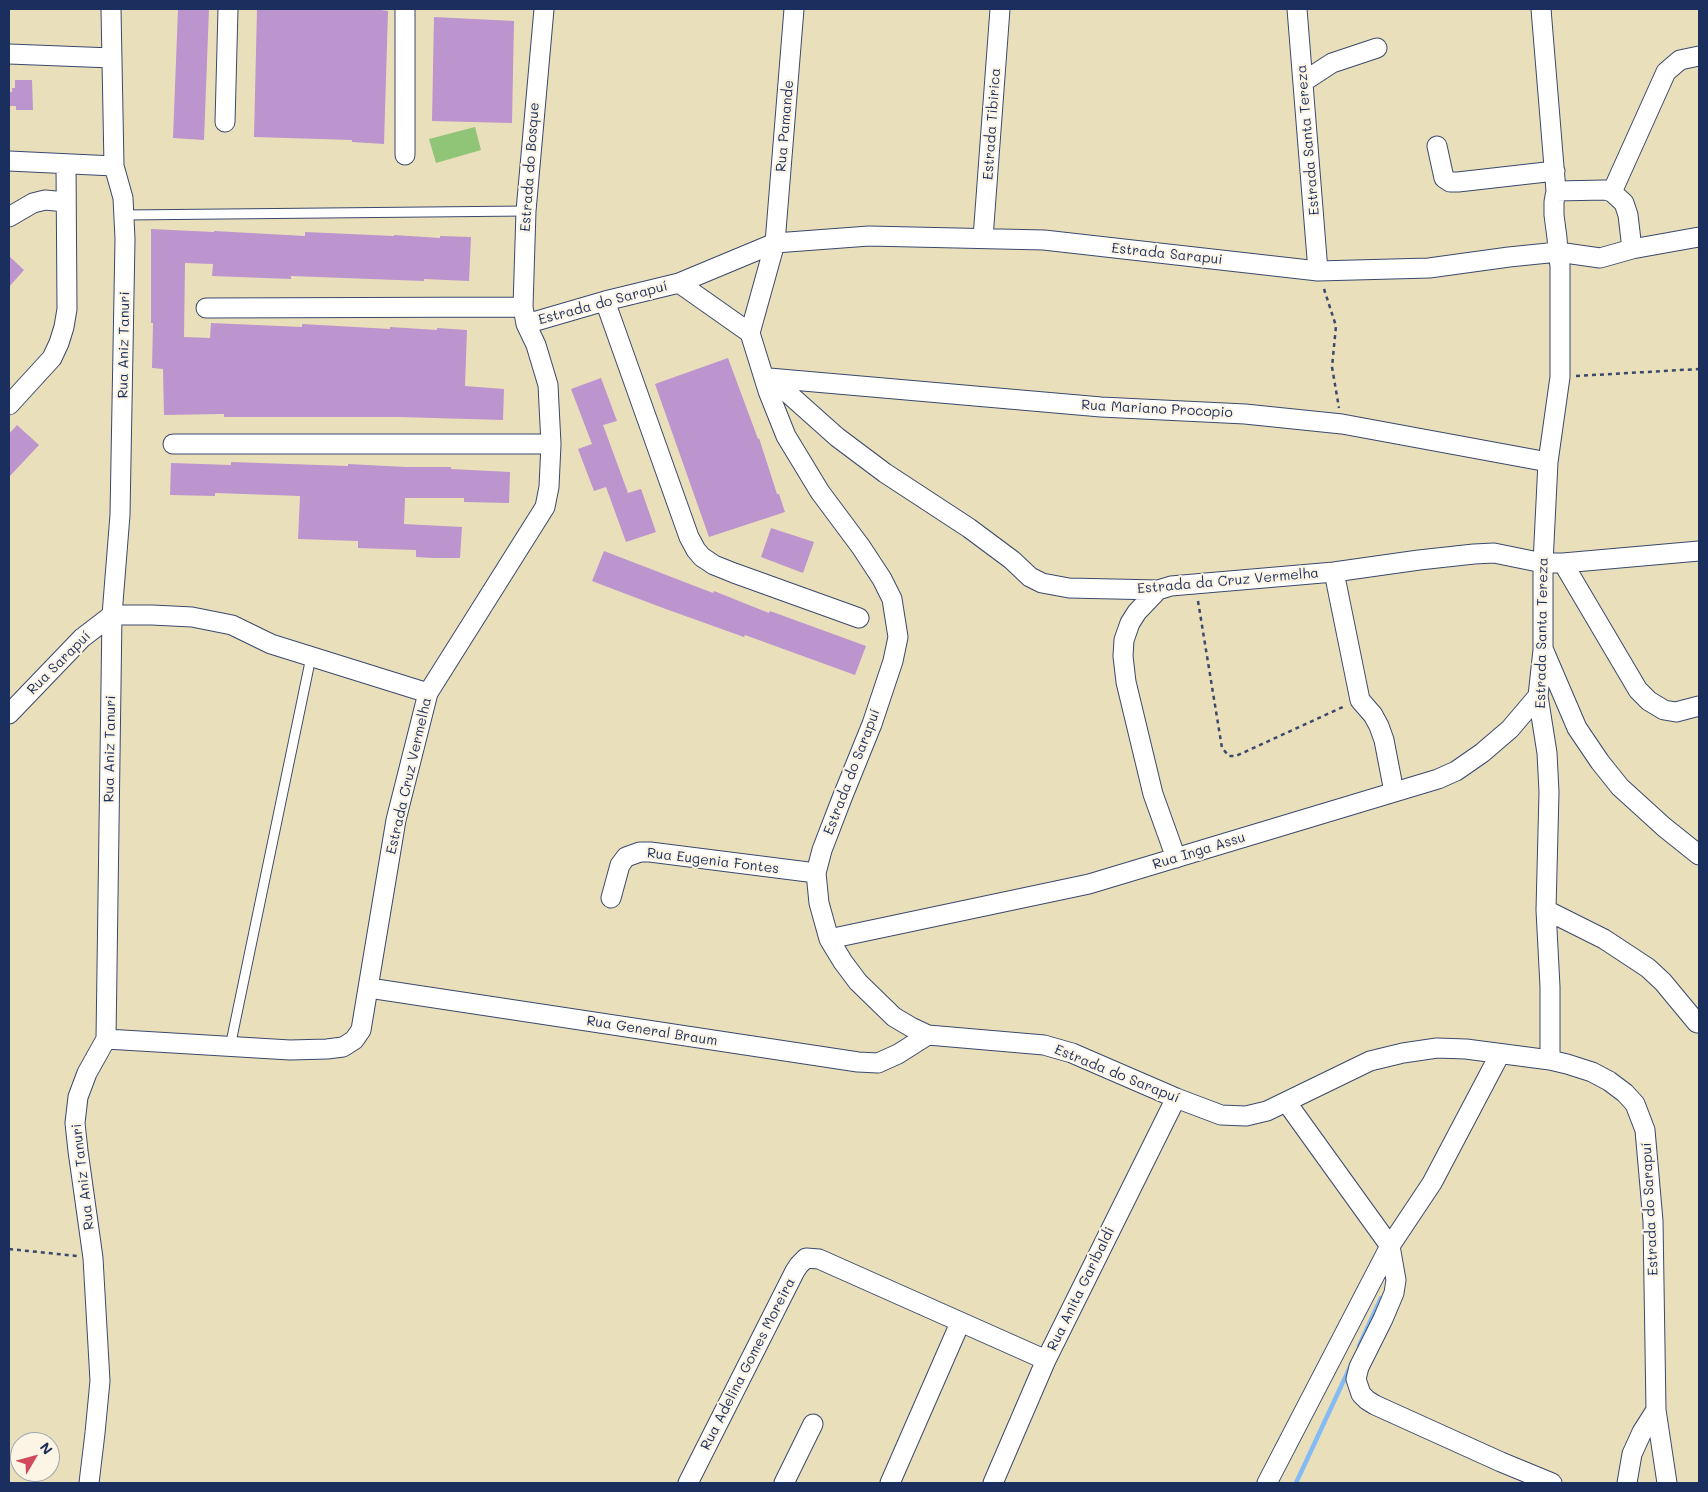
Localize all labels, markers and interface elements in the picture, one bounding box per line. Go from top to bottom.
street label: Estrada Santa Tereza [1293,64,1323,216]
street label: Estrada Tibirica [980,67,1004,181]
street label: Rua Pamande [773,79,797,173]
street label: Estrada do Bosque [517,102,543,232]
street label: Estrada Sarapui [1111,240,1223,268]
street label: Estrada do Sarapuí [536,278,670,328]
street label: Rua Aniz Tanuri [115,291,133,399]
street label: Rua Mariano Procopio [1081,397,1233,421]
street label: Estrada Santa Tereza [1532,557,1552,709]
street label: Estrada da Cruz Vermelha [1136,565,1320,597]
street label: Rua Sarapuí [24,628,94,698]
street label: Rua Aniz Tanuri [101,695,119,803]
street label: Estrada Cruz Vermelha [383,696,435,856]
street label: Estrada do Sarapuí [820,707,884,837]
street label: Rua Inga Assu [1151,829,1247,873]
street label: Rua Eugenia Fontes [646,845,780,877]
street label: Rua General Braum [585,1012,719,1050]
street label: Estrada do Sarapuí [1052,1041,1182,1107]
street label: Rua Aniz Tanuri [68,1123,98,1231]
street label: Estrada do Sarapuí [1638,1142,1662,1276]
street label: Rua Anita Garibaldi [1044,1224,1118,1354]
street label: Rua Adelina Gomes Moreira [697,1275,799,1453]
north arrow [10,1432,60,1482]
text: N [36,1438,57,1458]

